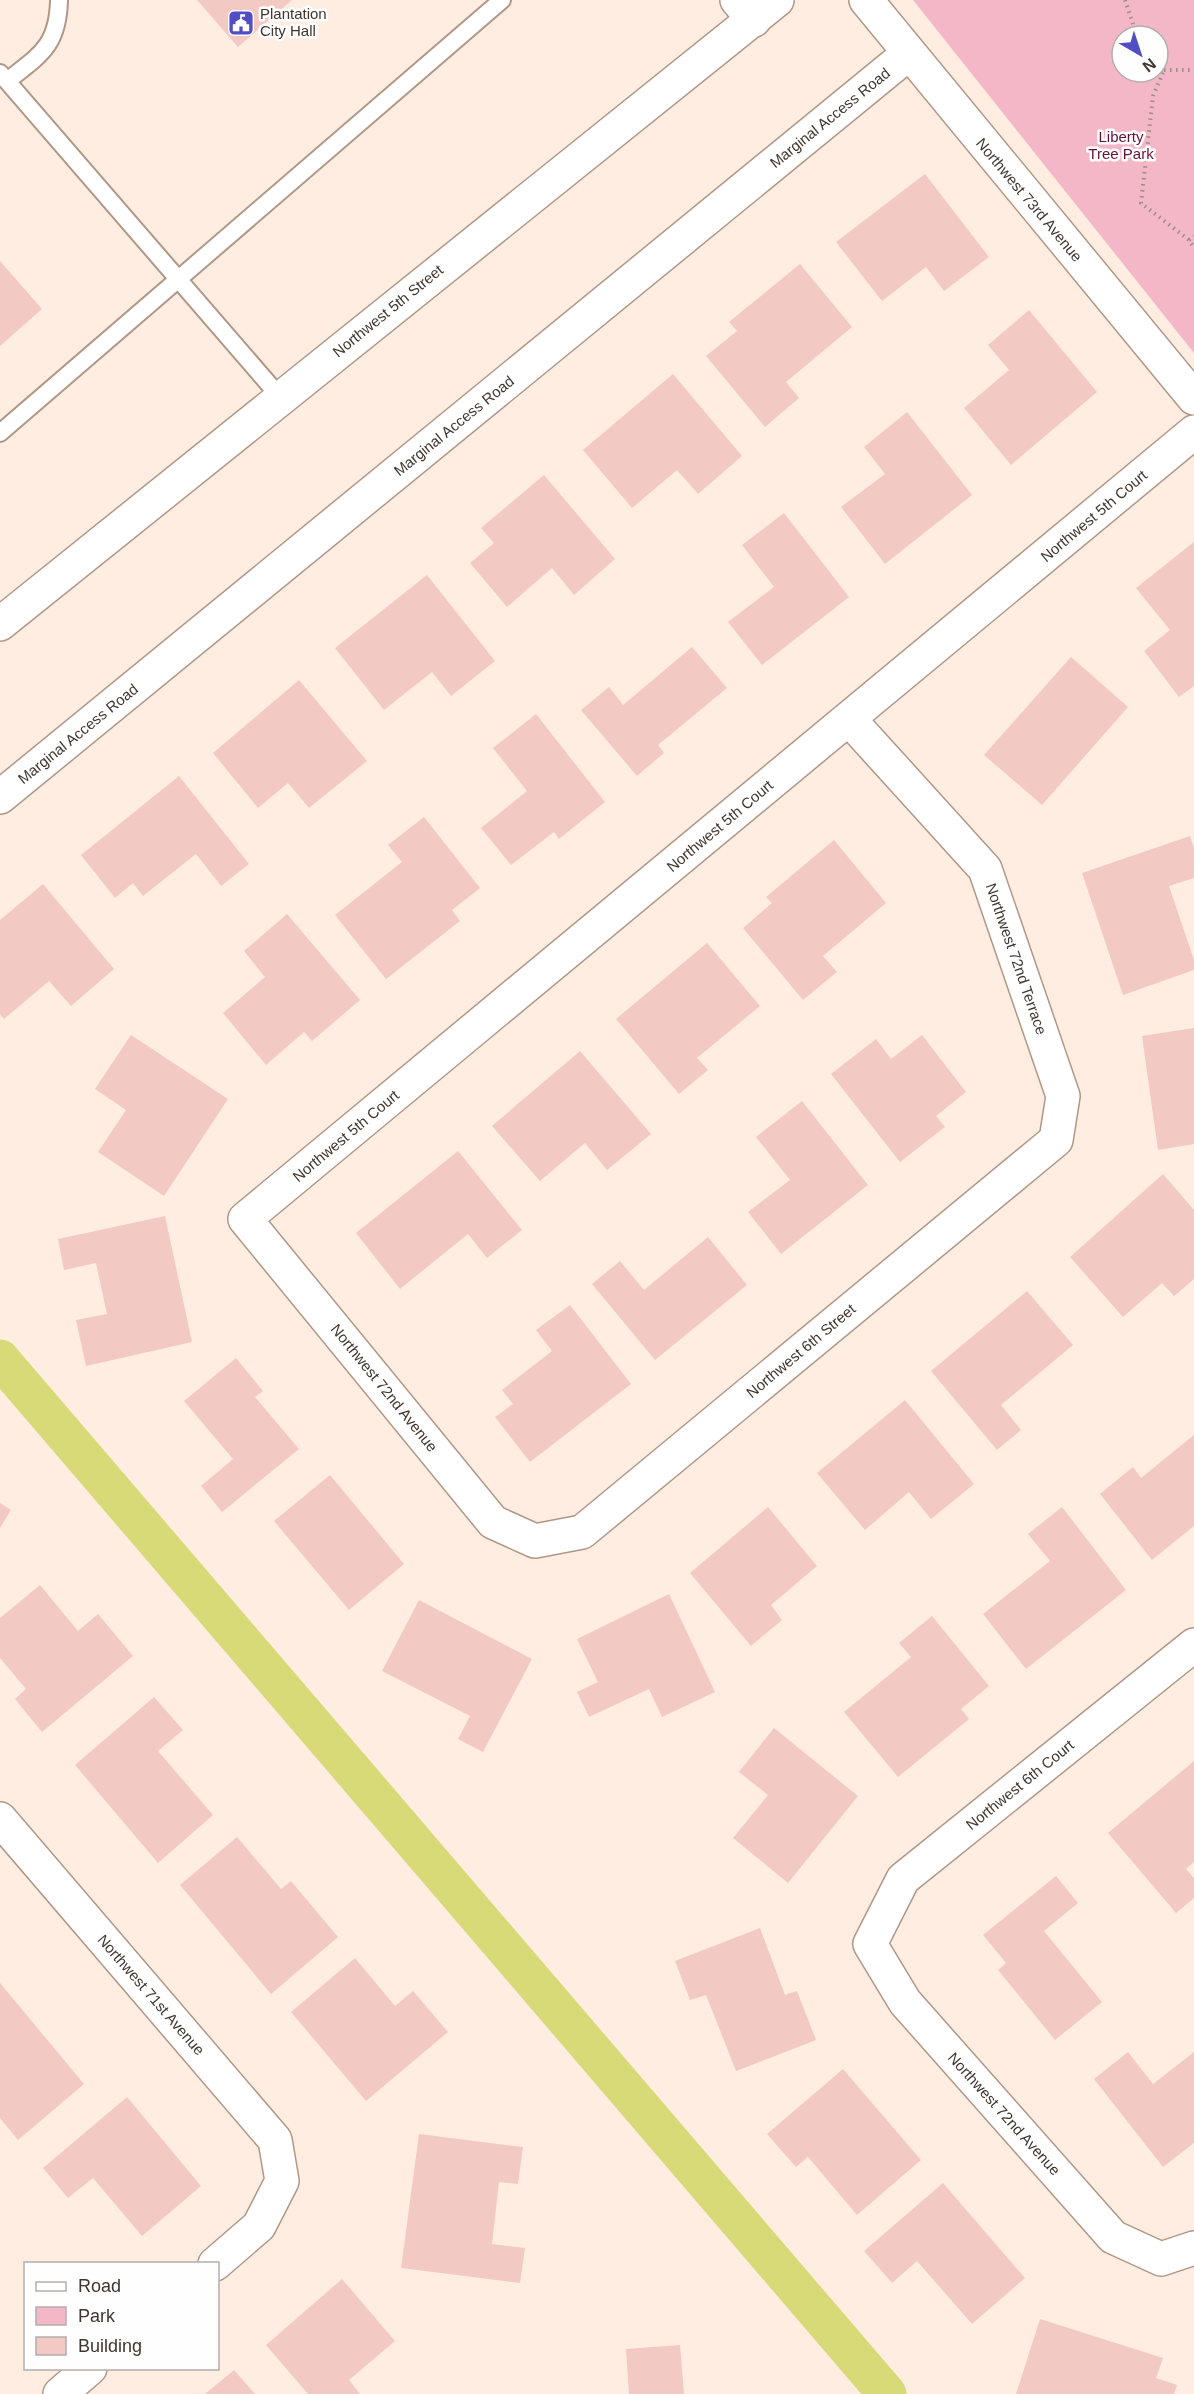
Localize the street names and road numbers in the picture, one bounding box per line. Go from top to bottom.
street label: Marginal Access Road [766,64,893,171]
street label: Northwest 73rd Avenue [973,135,1086,265]
street label: Northwest 5th Street [329,260,447,360]
street label: Marginal Access Road [390,372,517,479]
street label: Northwest 5th Court [1037,466,1151,565]
street label: Marginal Access Road [14,680,141,787]
street label: Northwest 5th Court [663,776,777,875]
street label: Northwest 72nd Terrace [983,881,1050,1037]
street label: Northwest 5th Court [289,1086,403,1185]
street label: Northwest 6th Street [743,1300,859,1401]
street label: Northwest 72nd Avenue [328,1321,441,1455]
street label: Northwest 6th Court [963,1736,1078,1833]
street label: Northwest 71st Avenue [94,1931,208,2058]
street label: Northwest 72nd Avenue [945,2049,1064,2178]

